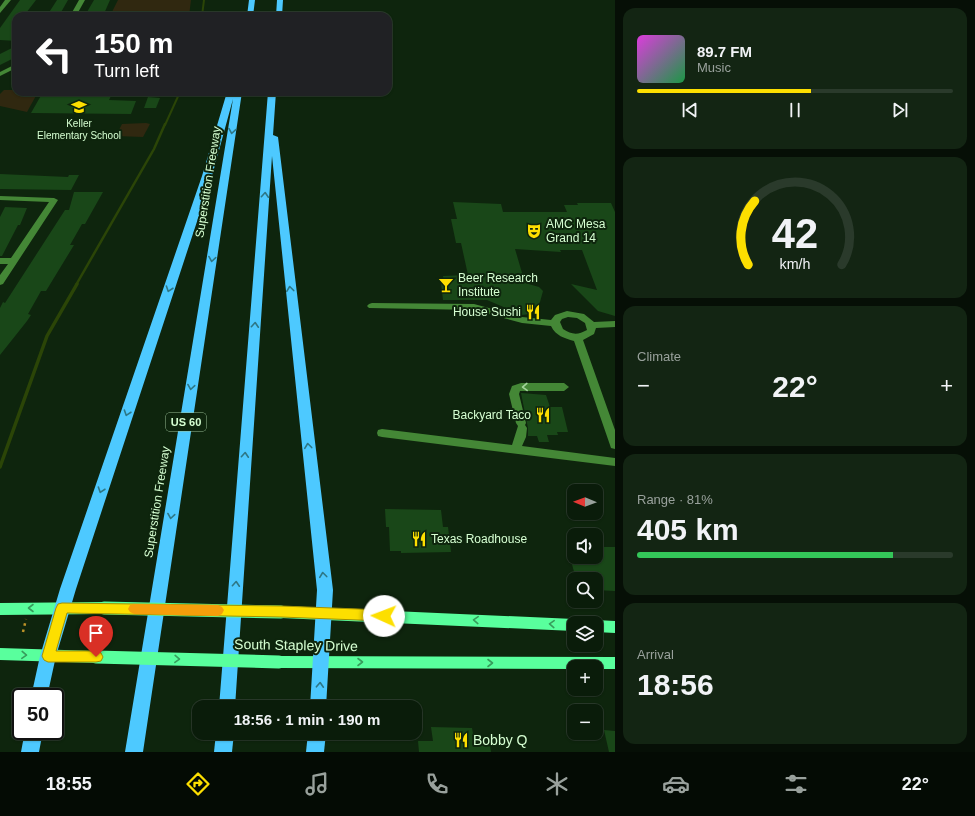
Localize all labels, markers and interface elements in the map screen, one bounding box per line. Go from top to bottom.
icon: left [28,28,80,80]
text: 150 m [94,28,173,59]
text: 89.7 FM [697,43,752,60]
text: Music [697,60,731,75]
text: Turn left [94,61,159,81]
school or university icon: Keller Elementary School [70,98,88,116]
icon: previous [679,99,701,121]
icon: pause [784,99,806,121]
icon: next [889,99,911,121]
place label: Keller Elementary School [37,118,121,141]
street label: Superstition Freeway [192,125,224,239]
one-way arrow [228,127,237,134]
one-way arrow [260,192,269,198]
text: 42 [772,210,818,257]
place label: AMC Mesa Grand 14 [546,217,606,245]
theatre icon: AMC Mesa Grand 14 [525,222,543,240]
one-way arrow [208,256,217,262]
text: km/h [780,256,811,272]
place label: Beer Research Institute [458,271,538,299]
bar icon: Beer Research Institute [437,276,455,294]
one-way arrow [165,286,173,293]
one-way arrow [286,286,295,292]
restaurant icon: House Sushi [524,303,542,321]
place label: House Sushi [453,305,521,319]
one-way arrow [250,322,259,328]
text: Climate [637,349,681,364]
text: 22° [772,370,818,403]
text: − [637,373,650,398]
text: + [940,373,953,398]
one-way arrow [522,383,528,391]
one-way arrow [188,384,196,390]
restaurant icon: Backyard Taco [534,406,552,424]
place label: Backyard Taco [453,408,531,422]
one-way arrow [123,409,132,416]
road number: US 60 [166,413,206,431]
one-way arrow [304,443,313,449]
street label: Superstition Freeway [141,445,173,559]
one-way arrow [241,452,250,458]
north arrow [567,484,603,520]
map controls [567,484,603,740]
one-way arrow [98,486,106,493]
text: Range · 81% [637,492,713,507]
one-way arrow [167,513,176,519]
text: 405 km [637,513,739,546]
button: sound [567,528,603,564]
restaurant icon: Texas Roadhouse [410,530,428,548]
place label: Texas Roadhouse [431,532,527,546]
one-way arrow [319,572,328,578]
button: search [567,572,603,608]
one-way arrow [231,581,240,587]
position arrow [363,595,405,637]
one-way arrow [28,604,34,612]
pin [79,616,113,657]
one-way arrow [473,616,479,624]
button: layers [567,616,603,652]
one-way arrow [549,619,555,628]
icon: arrive [85,622,107,644]
street label: South Stapley Drive [234,636,358,654]
text: Arrival [637,647,674,662]
one-way arrow [21,651,27,659]
one-way arrow [174,655,180,663]
one-way arrow [357,658,363,666]
one-way arrow [487,659,493,667]
button: + [567,660,603,696]
text: 18:56 [637,668,714,701]
one-way arrow [315,682,324,688]
speed limit sign: 50 [12,688,64,740]
button: − [567,704,603,740]
text: 18:56 · 1 min · 190 m [234,711,380,728]
restaurant icon: Bobby Q [452,731,470,749]
place label: Bobby Q [473,732,528,748]
icon: directions [184,770,212,798]
icon: music [303,770,331,798]
icon: phone [423,770,451,798]
icon: climate [543,770,571,798]
icon: car [662,770,690,798]
icon: filters [782,770,810,798]
text: 18:55 [46,774,92,794]
text: 22° [902,774,929,794]

